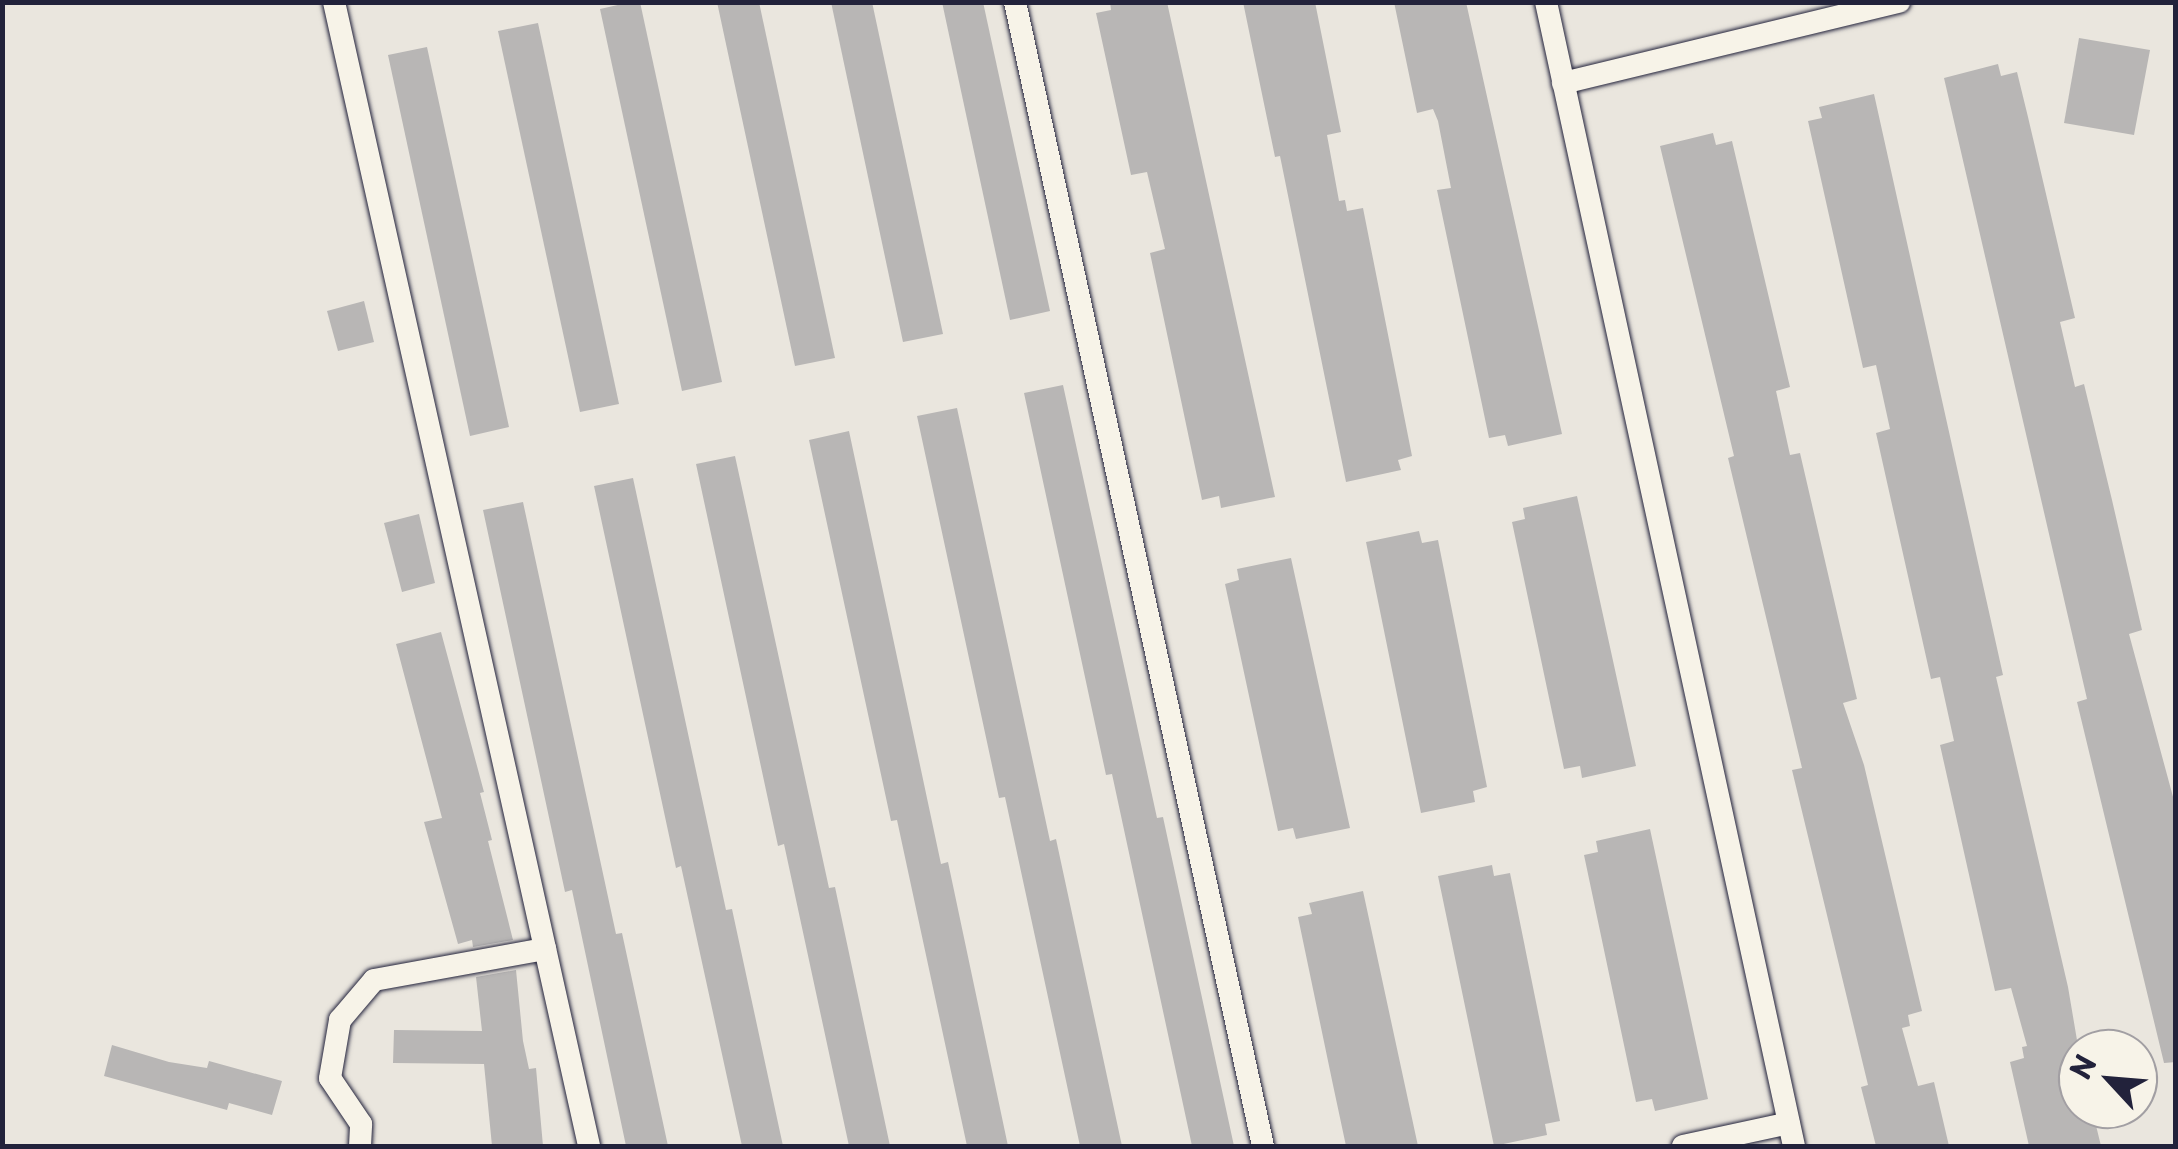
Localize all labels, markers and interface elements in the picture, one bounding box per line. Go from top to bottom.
north arrow [2058,1029,2158,1129]
text: N [2058,1047,2107,1086]

